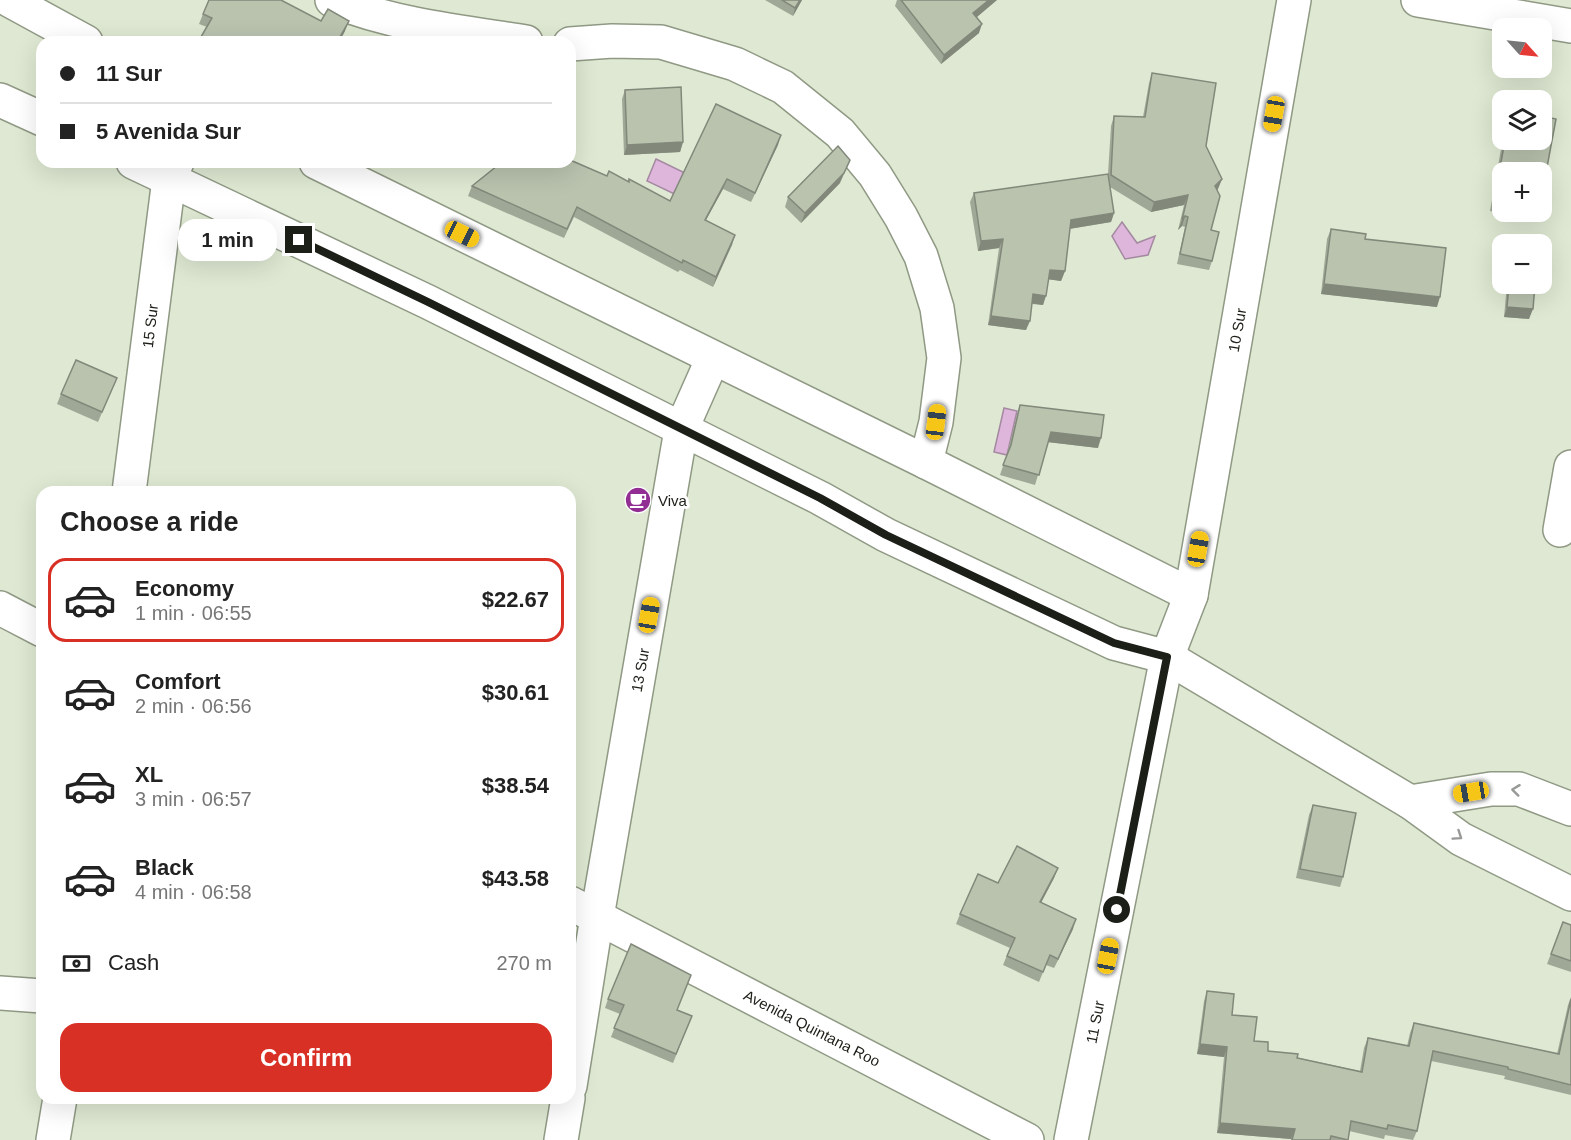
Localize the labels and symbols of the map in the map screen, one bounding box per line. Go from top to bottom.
north arrow [1492,18,1552,78]
car [1262,95,1286,133]
car [442,218,482,250]
callout: 1 min [179,219,278,261]
route end [285,226,312,253]
street label: 15 Sur [139,303,161,349]
street label: 10 Sur [1225,307,1249,353]
car [925,403,947,441]
cafe icon: Viva [623,485,653,515]
place label: Viva [658,492,688,509]
car [1186,530,1210,568]
car [637,596,661,634]
street label: 13 Sur [628,647,652,693]
car [1452,780,1490,804]
one-way arrow [1512,784,1521,797]
one-way arrow [1451,829,1462,840]
route start [1103,896,1130,923]
car [1096,937,1120,975]
street label: Avenida Quintana Roo [741,986,883,1070]
street label: 11 Sur [1083,999,1107,1045]

